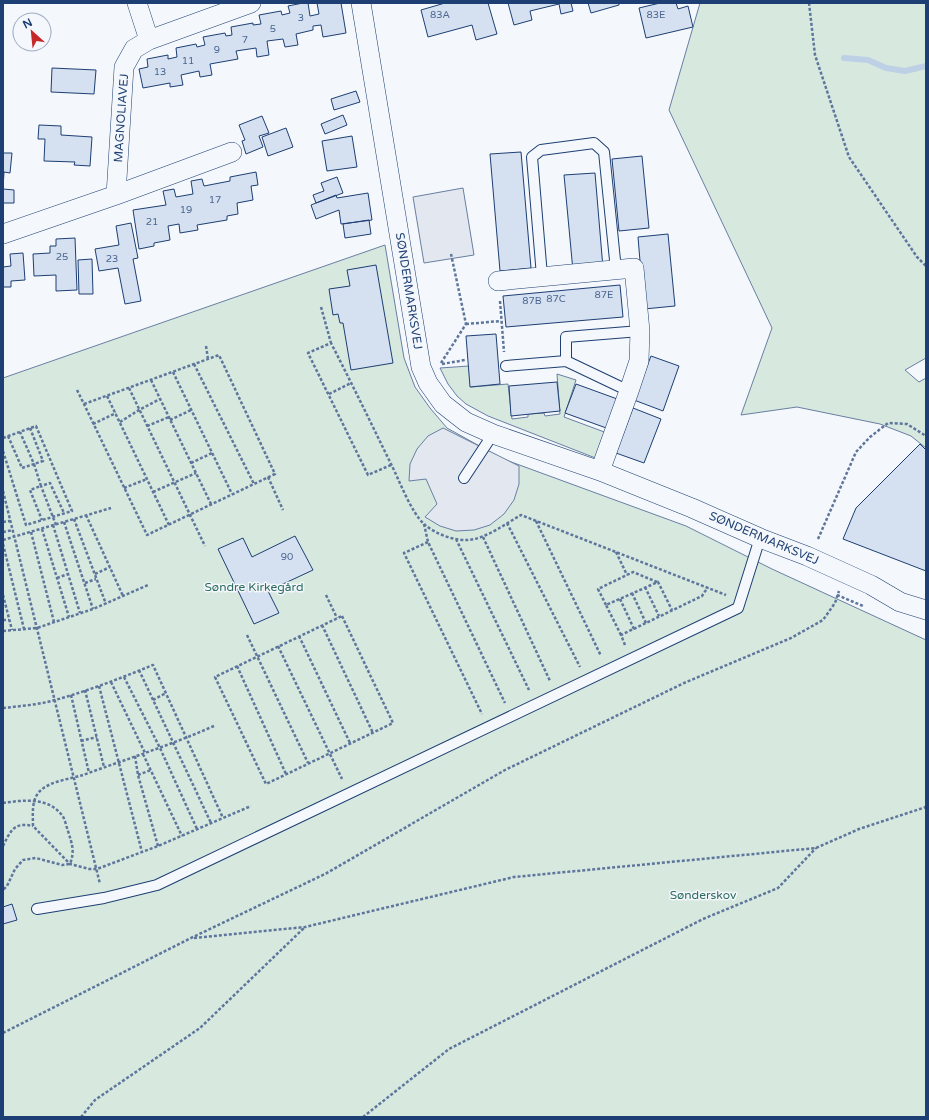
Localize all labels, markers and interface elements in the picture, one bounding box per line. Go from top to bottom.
house number: 83A [430,9,450,21]
house number: 83E [647,9,665,21]
north arrow [12,12,52,52]
house number: 3 [298,12,304,24]
text: N [21,16,35,31]
house number: 5 [270,23,276,35]
house number: 7 [242,34,248,46]
house number: 9 [214,44,220,56]
house number: 11 [182,55,194,67]
house number: 13 [154,66,166,78]
street label: MAGNOLIAVEJ [111,73,131,163]
house number: 17 [209,194,221,206]
house number: 19 [180,204,192,216]
house number: 21 [146,216,158,228]
street label: SØNDERMARKSVEJ [393,232,425,350]
house number: 25 [56,251,68,263]
house number: 23 [106,253,118,265]
house number: 87E [595,289,613,301]
house number: 87C [546,293,566,305]
house number: 87B [522,295,542,307]
street label: SØNDERMARKSVEJ [707,509,821,567]
house number: 90 [281,551,293,563]
park label: Søndre Kirkegård [204,580,304,594]
park label: Sønderskov [670,888,737,902]

